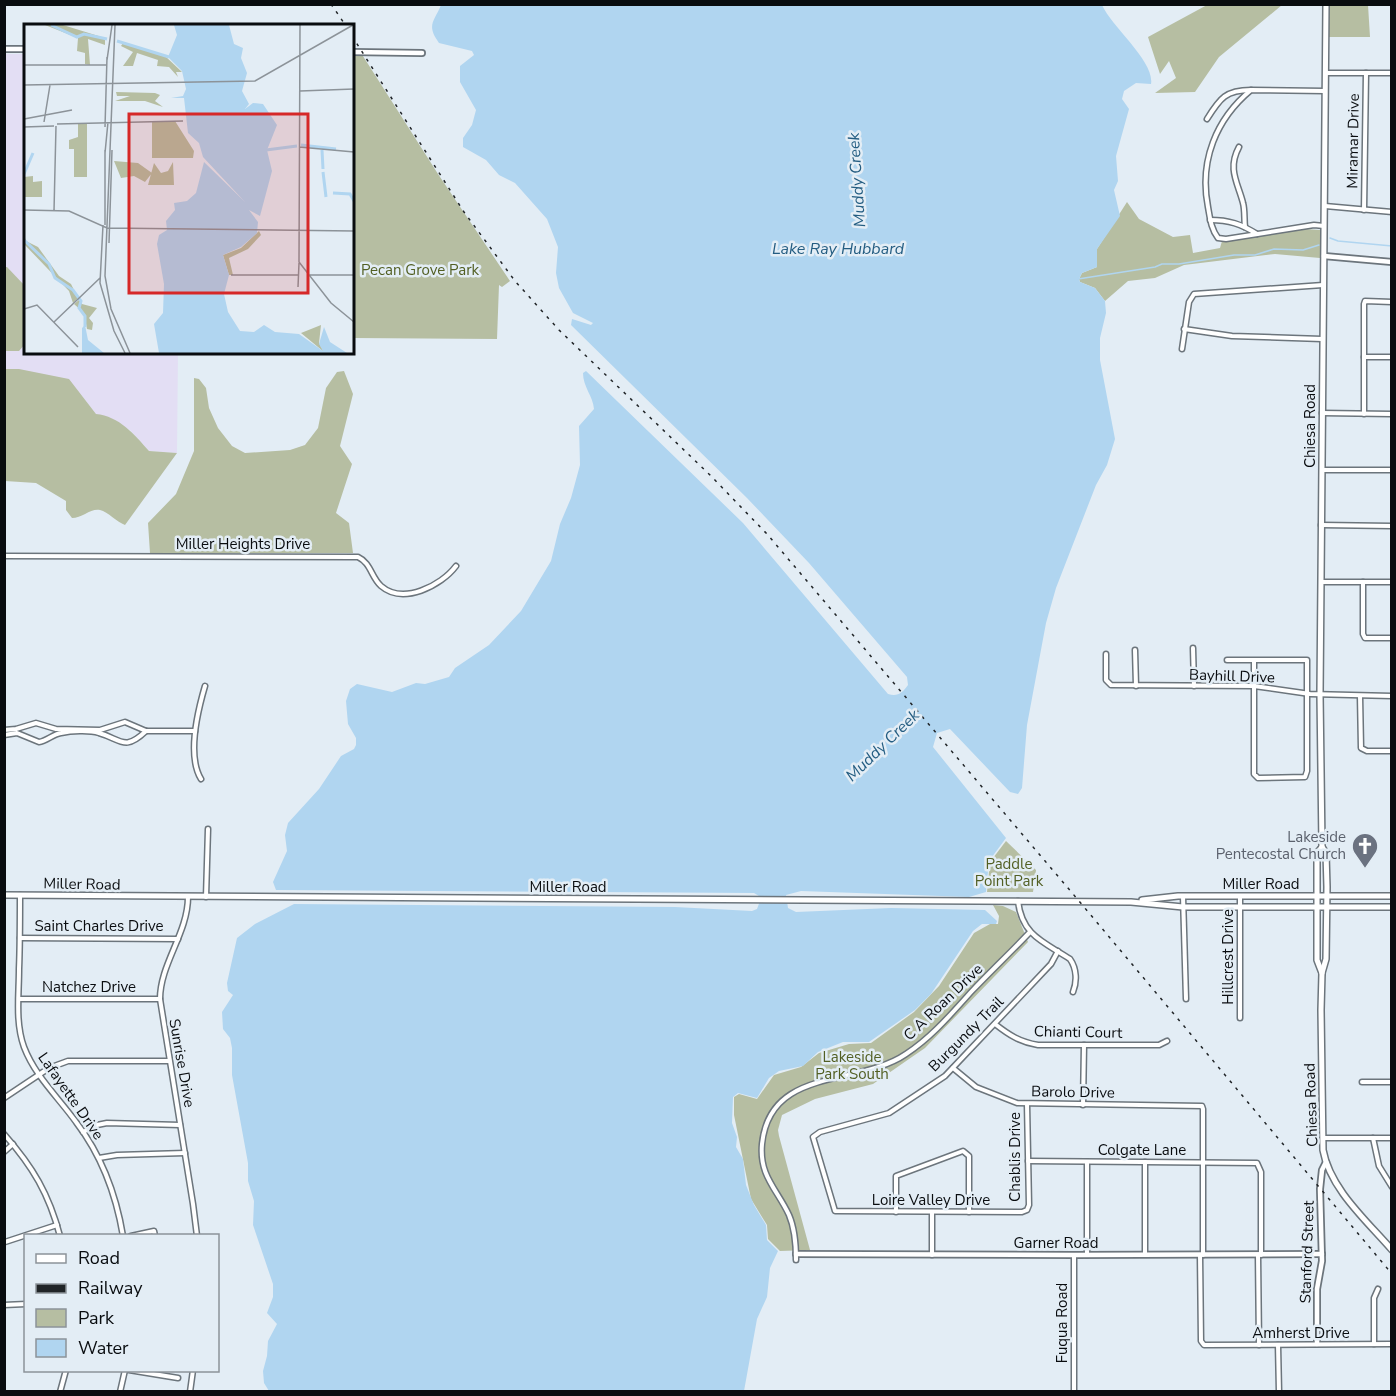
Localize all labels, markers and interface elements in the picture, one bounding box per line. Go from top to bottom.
inset map [24,24,354,354]
street label: Miramar Drive [1342,93,1364,189]
water label: Muddy Creek [843,131,871,228]
water label: Lake Ray Hubbard [772,238,905,260]
park label: Pecan Grove Park [361,260,480,280]
street label: Chiesa Road [1300,384,1320,468]
street label: Miller Heights Drive [176,534,310,554]
street label: Bayhill Drive [1189,665,1275,687]
water label: Muddy Creek [841,704,925,787]
place label: Lakeside Pentecostal Church [1216,827,1346,864]
church icon: Lakeside Pentecostal Church [1350,831,1380,869]
park label: Paddle Point Park [975,854,1044,891]
street label: Miller Road [43,873,121,895]
street label: Miller Road [1222,874,1300,894]
street label: Miller Road [529,877,607,897]
street label: Hillcrest Drive [1218,909,1238,1005]
street label: Saint Charles Drive [34,916,164,936]
street label: C A Roan Drive [899,959,987,1045]
street label: Natchez Drive [42,977,136,997]
street label: Burgundy Trail [924,992,1008,1076]
street label: Sunrise Drive [164,1017,200,1109]
street label: Chianti Court [1034,1021,1123,1043]
park label: Lakeside Park South [815,1047,889,1084]
street label: Lafayette Drive [34,1048,108,1144]
street label: Chiesa Road [1300,1063,1322,1147]
street label: Barolo Drive [1031,1081,1115,1103]
street label: Chablis Drive [1005,1112,1025,1202]
street label: Colgate Lane [1098,1140,1186,1160]
street label: Loire Valley Drive [872,1190,990,1210]
street label: Stanford Street [1295,1200,1319,1304]
street label: Garner Road [1014,1233,1098,1253]
legend [24,1234,219,1372]
text: Road [78,1246,120,1270]
text: Railway [78,1276,143,1300]
street label: Fuqua Road [1052,1283,1072,1363]
text: Park [78,1306,115,1330]
street label: Amherst Drive [1252,1323,1350,1343]
text: Water [78,1336,129,1360]

